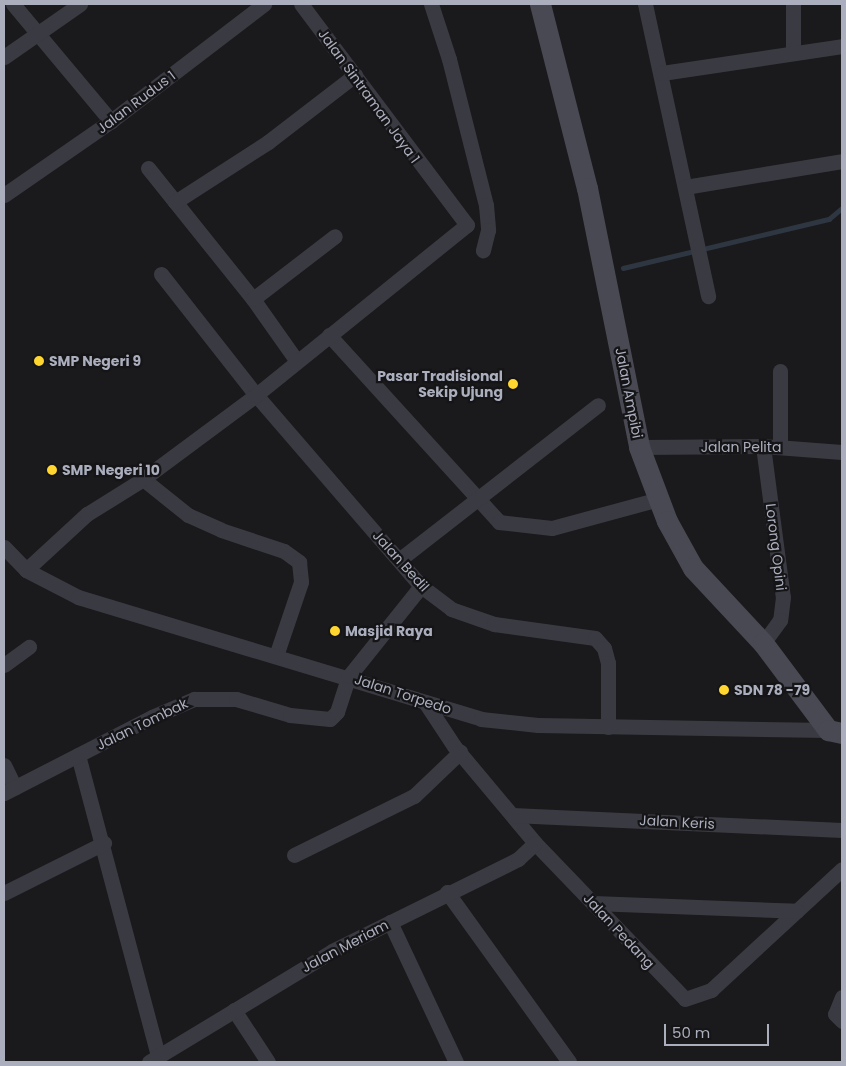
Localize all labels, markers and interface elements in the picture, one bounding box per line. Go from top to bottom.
street label: Jalan Sintraman Jaya 1 [315,26,423,166]
street label: Jalan Rudus 1 [93,67,179,137]
street label: Jalan Ampibi [612,346,646,440]
place label: SMP Negeri 9 [49,353,141,369]
marker: SMP Negeri 9 [33,355,45,367]
place label: Pasar Tradisional Sekip Ujung [377,368,503,401]
marker: Pasar Tradisional Sekip Ujung [507,378,519,390]
street label: Jalan Pelita [701,439,781,455]
place label: SMP Negeri 10 [62,462,160,478]
marker: SMP Negeri 10 [46,464,58,476]
street label: Lorong Opini [762,502,790,592]
street label: Jalan Bedil [369,527,433,595]
place label: Masjid Raya [345,623,433,639]
marker: Masjid Raya [329,625,341,637]
street label: Jalan Torpedo [352,670,454,718]
place label: SDN 78 -79 [734,682,810,698]
marker: SDN 78 -79 [718,684,730,696]
street label: Jalan Tombak [94,695,190,753]
street label: Jalan Keris [639,812,715,832]
street label: Jalan Pedang [580,890,658,972]
street label: Jalan Meriam [299,916,391,976]
scale bar [666,1014,771,1046]
text: 50 m [672,1022,710,1043]

